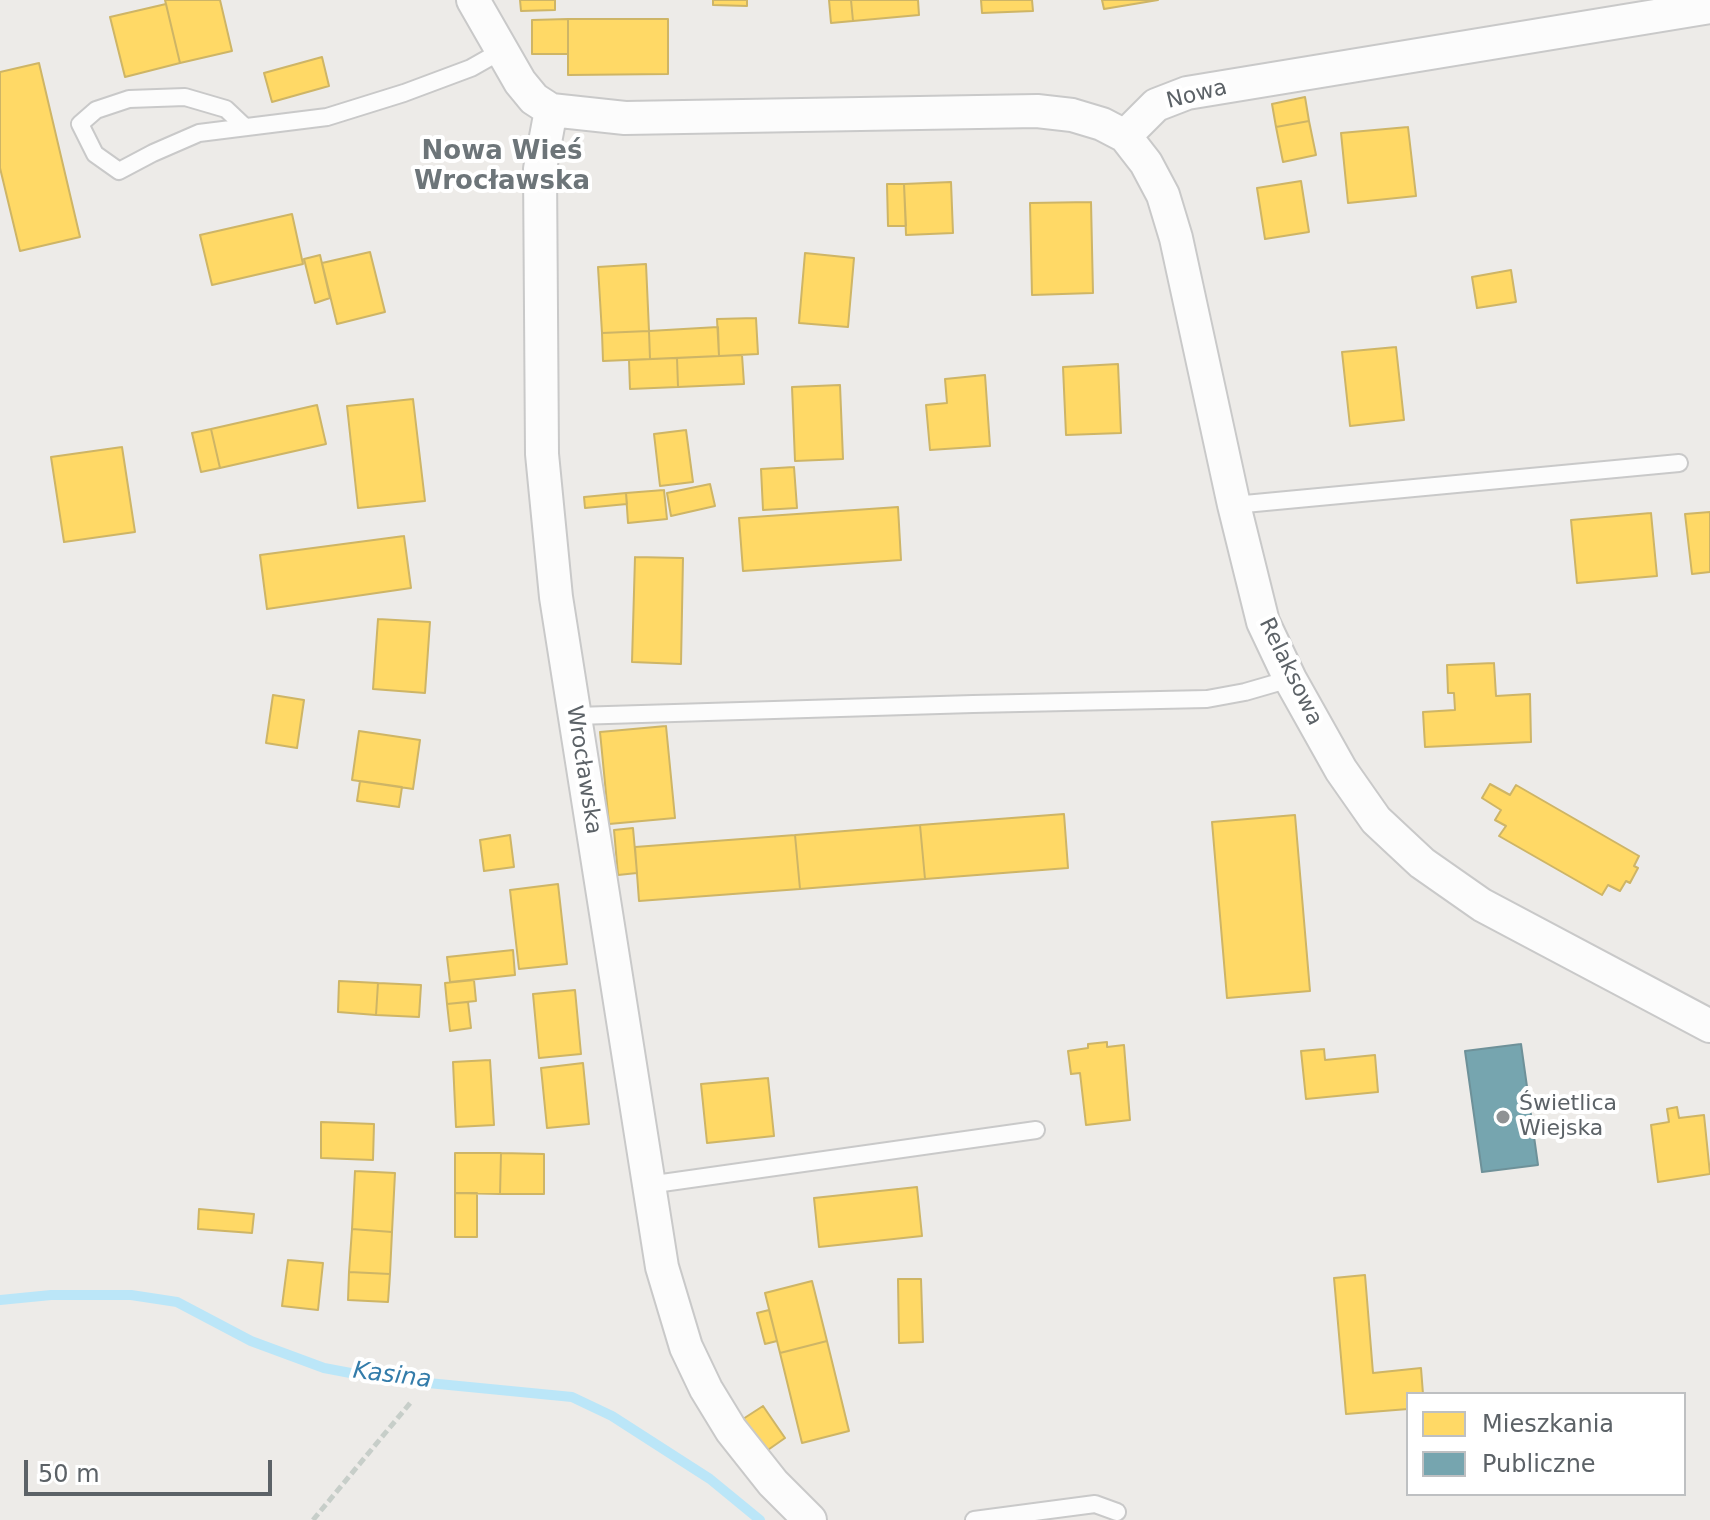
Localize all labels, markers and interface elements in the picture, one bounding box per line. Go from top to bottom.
street label: Nowa [1164,75,1230,115]
district label: Nowa Wieś Wrocławska [414,136,590,198]
street label: Relaksowa [1253,614,1327,730]
street label: Wrocławska [560,704,606,836]
place label: Świetlica Wiejska [1519,1091,1617,1142]
marker: Świetlica Wiejska [1494,1108,1512,1126]
water label: Kasina [351,1357,433,1395]
legend [1406,1392,1686,1496]
text: Mieszkania [1482,1410,1614,1438]
scale bar [28,1444,276,1494]
text: Publiczne [1482,1450,1596,1478]
text: 50 m [38,1460,100,1488]

